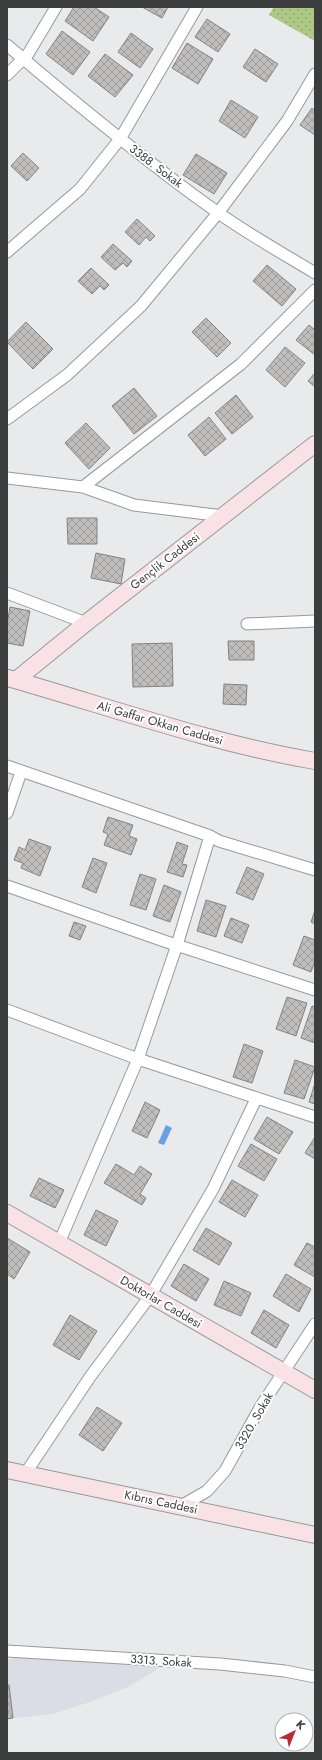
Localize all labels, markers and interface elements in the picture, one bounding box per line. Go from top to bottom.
street label: 3388. Sokak [126,140,187,192]
street label: Gençlik Caddesi [126,528,204,594]
street label: Ali Gaffar Okkan Caddesi [95,696,225,750]
street label: Doktorlar Caddesi [117,1271,205,1333]
street label: 3320. Sokak [230,1388,278,1453]
street label: Kıbrıs Caddesi [123,1485,199,1519]
street label: 3313. Sokak [130,1650,193,1672]
north arrow [274,1712,314,1752]
text: K [293,1716,309,1733]

